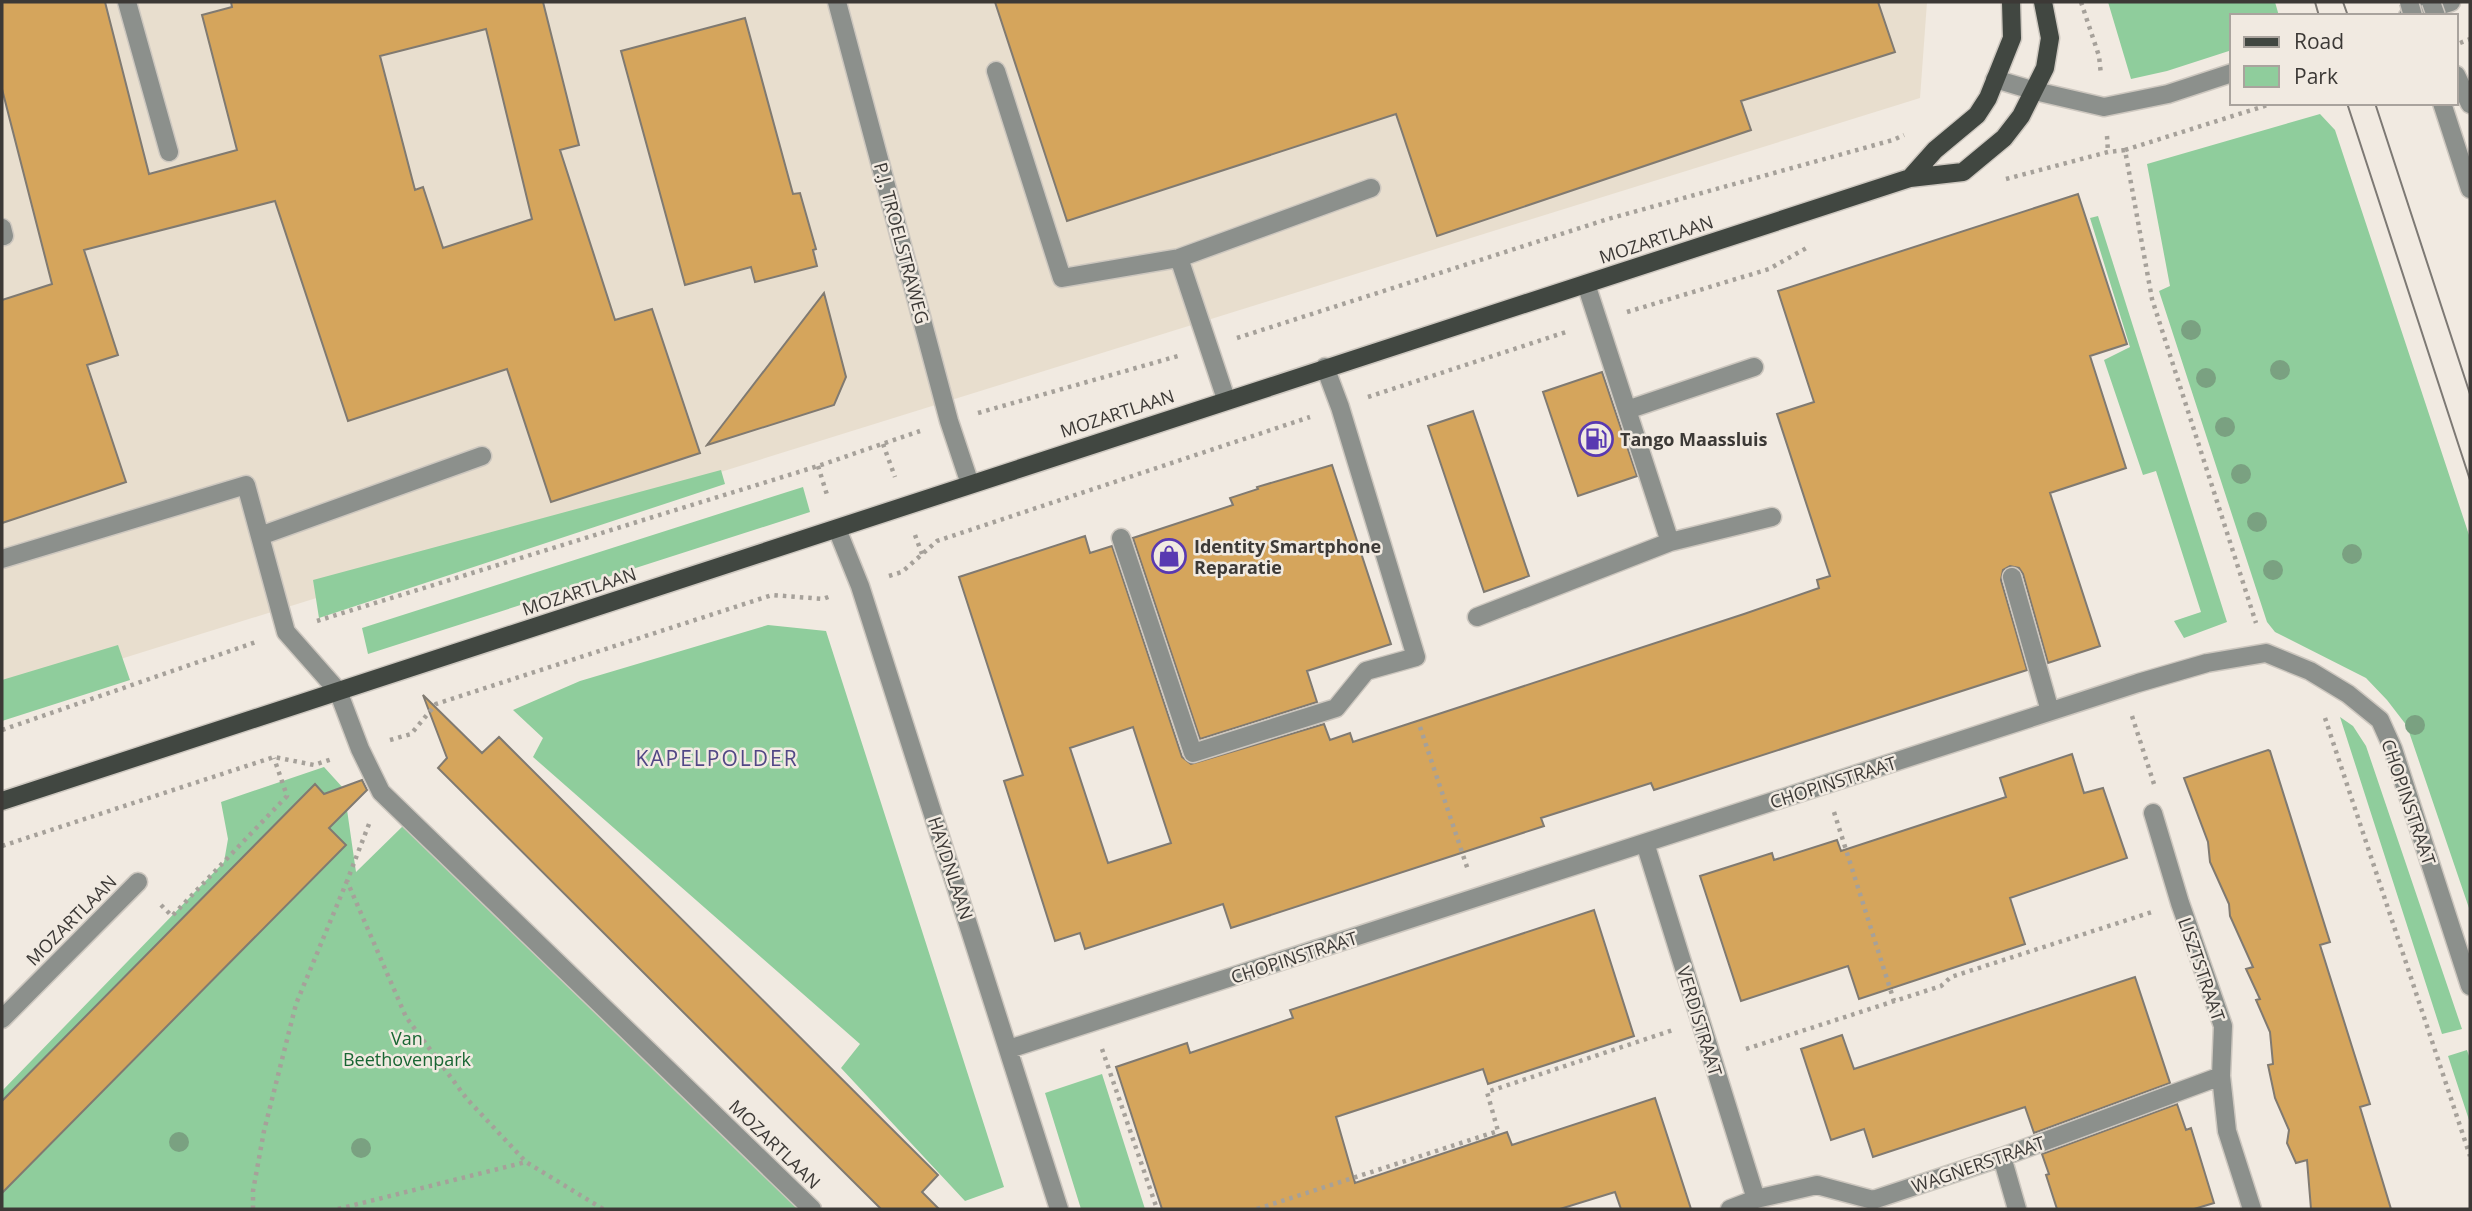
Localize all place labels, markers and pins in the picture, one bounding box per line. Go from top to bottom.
fuel station icon: Tango Maassluis [1577,420,1615,458]
place label: Tango Maassluis [1620,427,1768,451]
place label: Identity Smartphone Reparatie [1194,534,1381,579]
shop icon: Identity Smartphone Reparatie [1150,537,1188,575]

